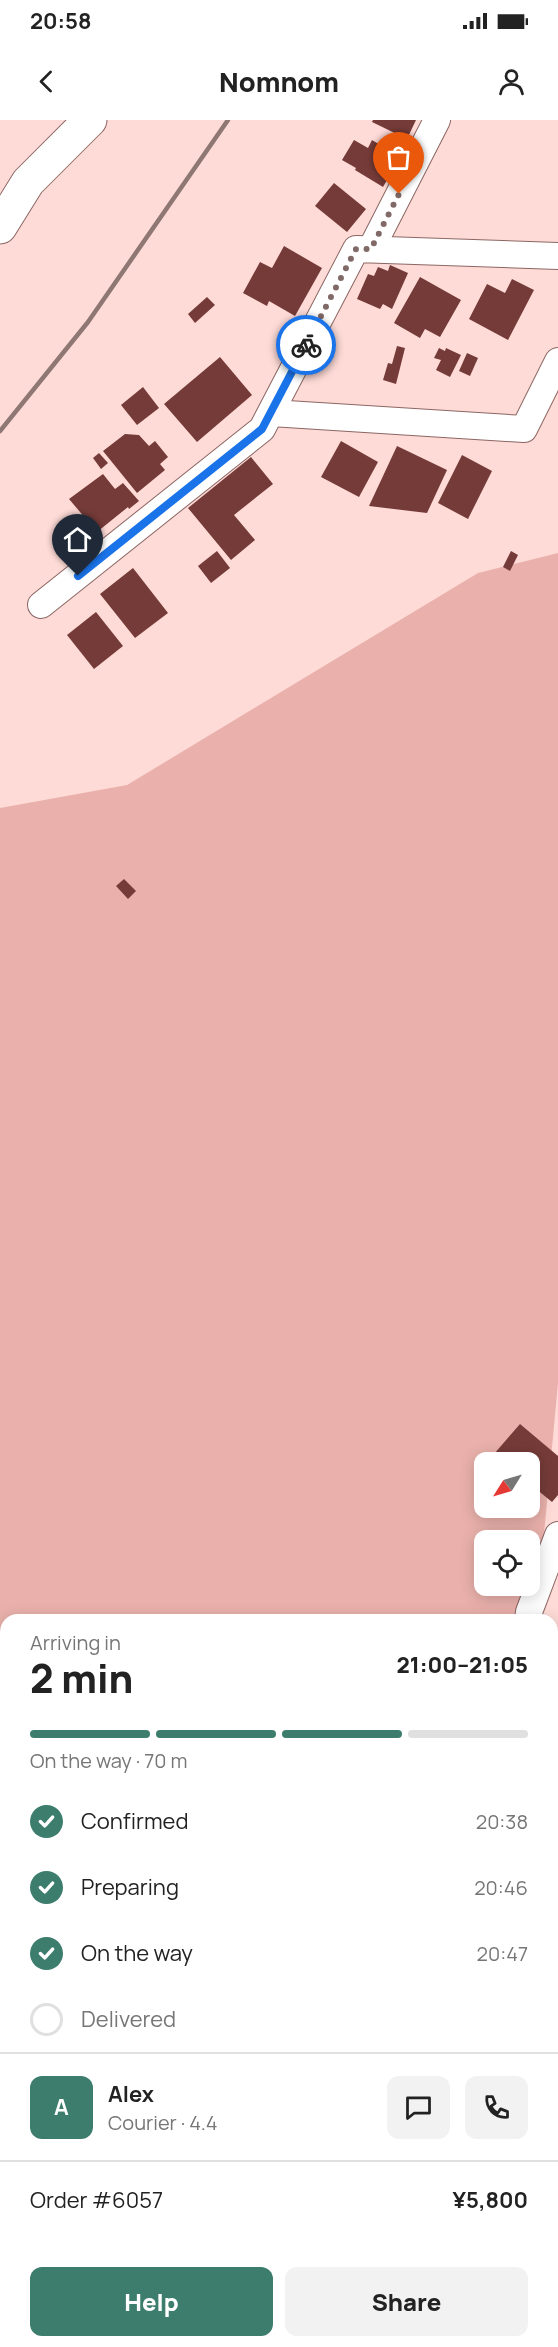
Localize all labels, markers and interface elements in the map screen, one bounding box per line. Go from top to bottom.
text: 20:58 [30,6,91,36]
text: Nomnom [219,63,339,100]
icon: back [30,65,63,98]
icon: person [495,65,528,98]
pin [373,132,424,194]
icon: bag [382,141,415,174]
courier [276,315,336,375]
icon: bike [290,329,323,362]
pin [52,514,103,576]
icon: home [61,523,94,556]
north arrow [474,1452,540,1518]
map controls [474,1452,540,1596]
button: locate [474,1530,540,1596]
text: Arriving in [30,1629,121,1656]
text: 21:00–21:05 [396,1650,528,1680]
text: 2 min [30,1651,133,1705]
text: On the way · 70 m [30,1747,187,1774]
icon: check [30,1805,63,1838]
text: Confirmed [81,1806,189,1836]
text: 20:38 [476,1808,528,1835]
icon: check [30,1871,63,1904]
text: Preparing [81,1872,179,1902]
text: 20:46 [474,1874,528,1901]
icon: check [30,1937,63,1970]
text: On the way [81,1938,193,1968]
text: 20:47 [477,1940,528,1967]
text: Delivered [81,2004,176,2034]
button: chat [387,2076,450,2139]
button: phone [465,2076,528,2139]
text: Alex [108,2079,154,2109]
text: A [54,2092,69,2122]
text: Courier · 4.4 [108,2109,218,2136]
text: Order #6057 [30,2185,163,2215]
text: ¥5,800 [453,2185,528,2215]
button: Help [30,2267,273,2336]
button: Share [285,2267,528,2336]

